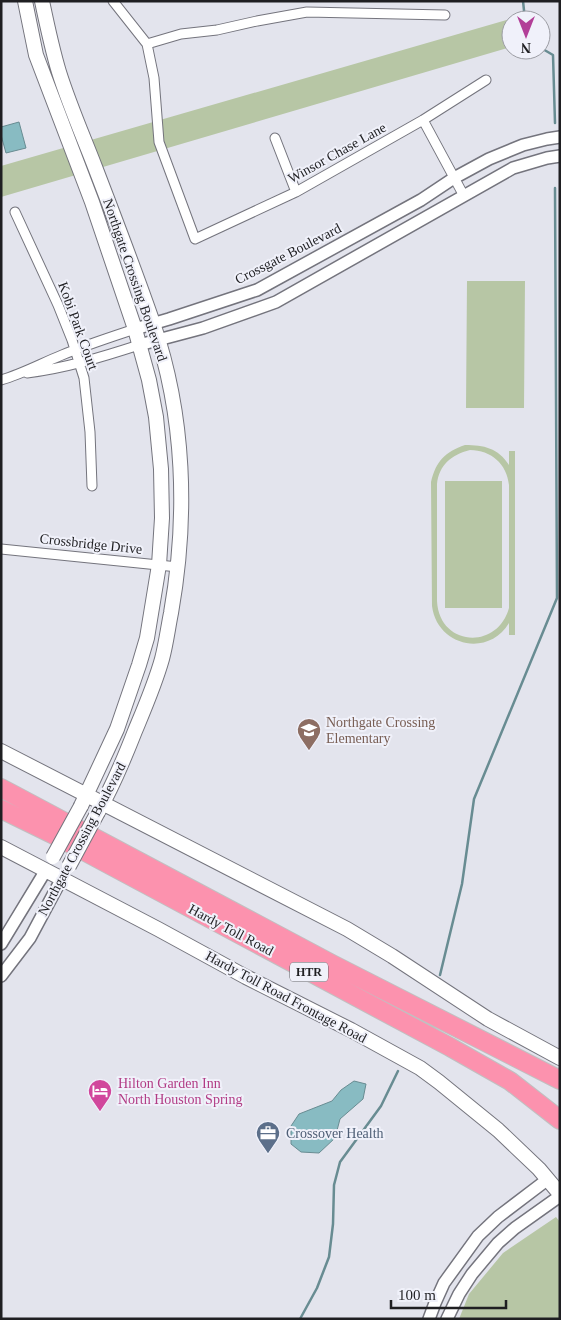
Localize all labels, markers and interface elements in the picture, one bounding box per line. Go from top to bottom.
north arrow [501,10,551,60]
text: N [521,40,531,55]
street label: Winsor Chase Lane [285,120,389,186]
street label: Northgate Crossing Boulevard [100,197,170,363]
street label: Crossgate Boulevard [232,221,344,287]
street label: Kobi Park Court [55,280,101,372]
street label: Crossbridge Drive [39,531,143,557]
place label: Northgate Crossing Elementary [326,715,435,746]
school or university icon: Northgate Crossing Elementary [296,717,322,751]
street label: Northgate Crossing Boulevard [35,760,129,918]
street label: Hardy Toll Road [186,901,276,959]
street label: Hardy Toll Road Frontage Road [203,948,369,1046]
road number: HTR [290,962,328,982]
place label: Hilton Garden Inn North Houston Spring [118,1076,242,1107]
hotel icon: Hilton Garden Inn North Houston Spring [87,1078,113,1112]
office icon: Crossover Health [255,1120,281,1154]
place label: Crossover Health [286,1126,384,1141]
scale bar [391,1278,506,1310]
text: 100 m [398,1287,436,1303]

